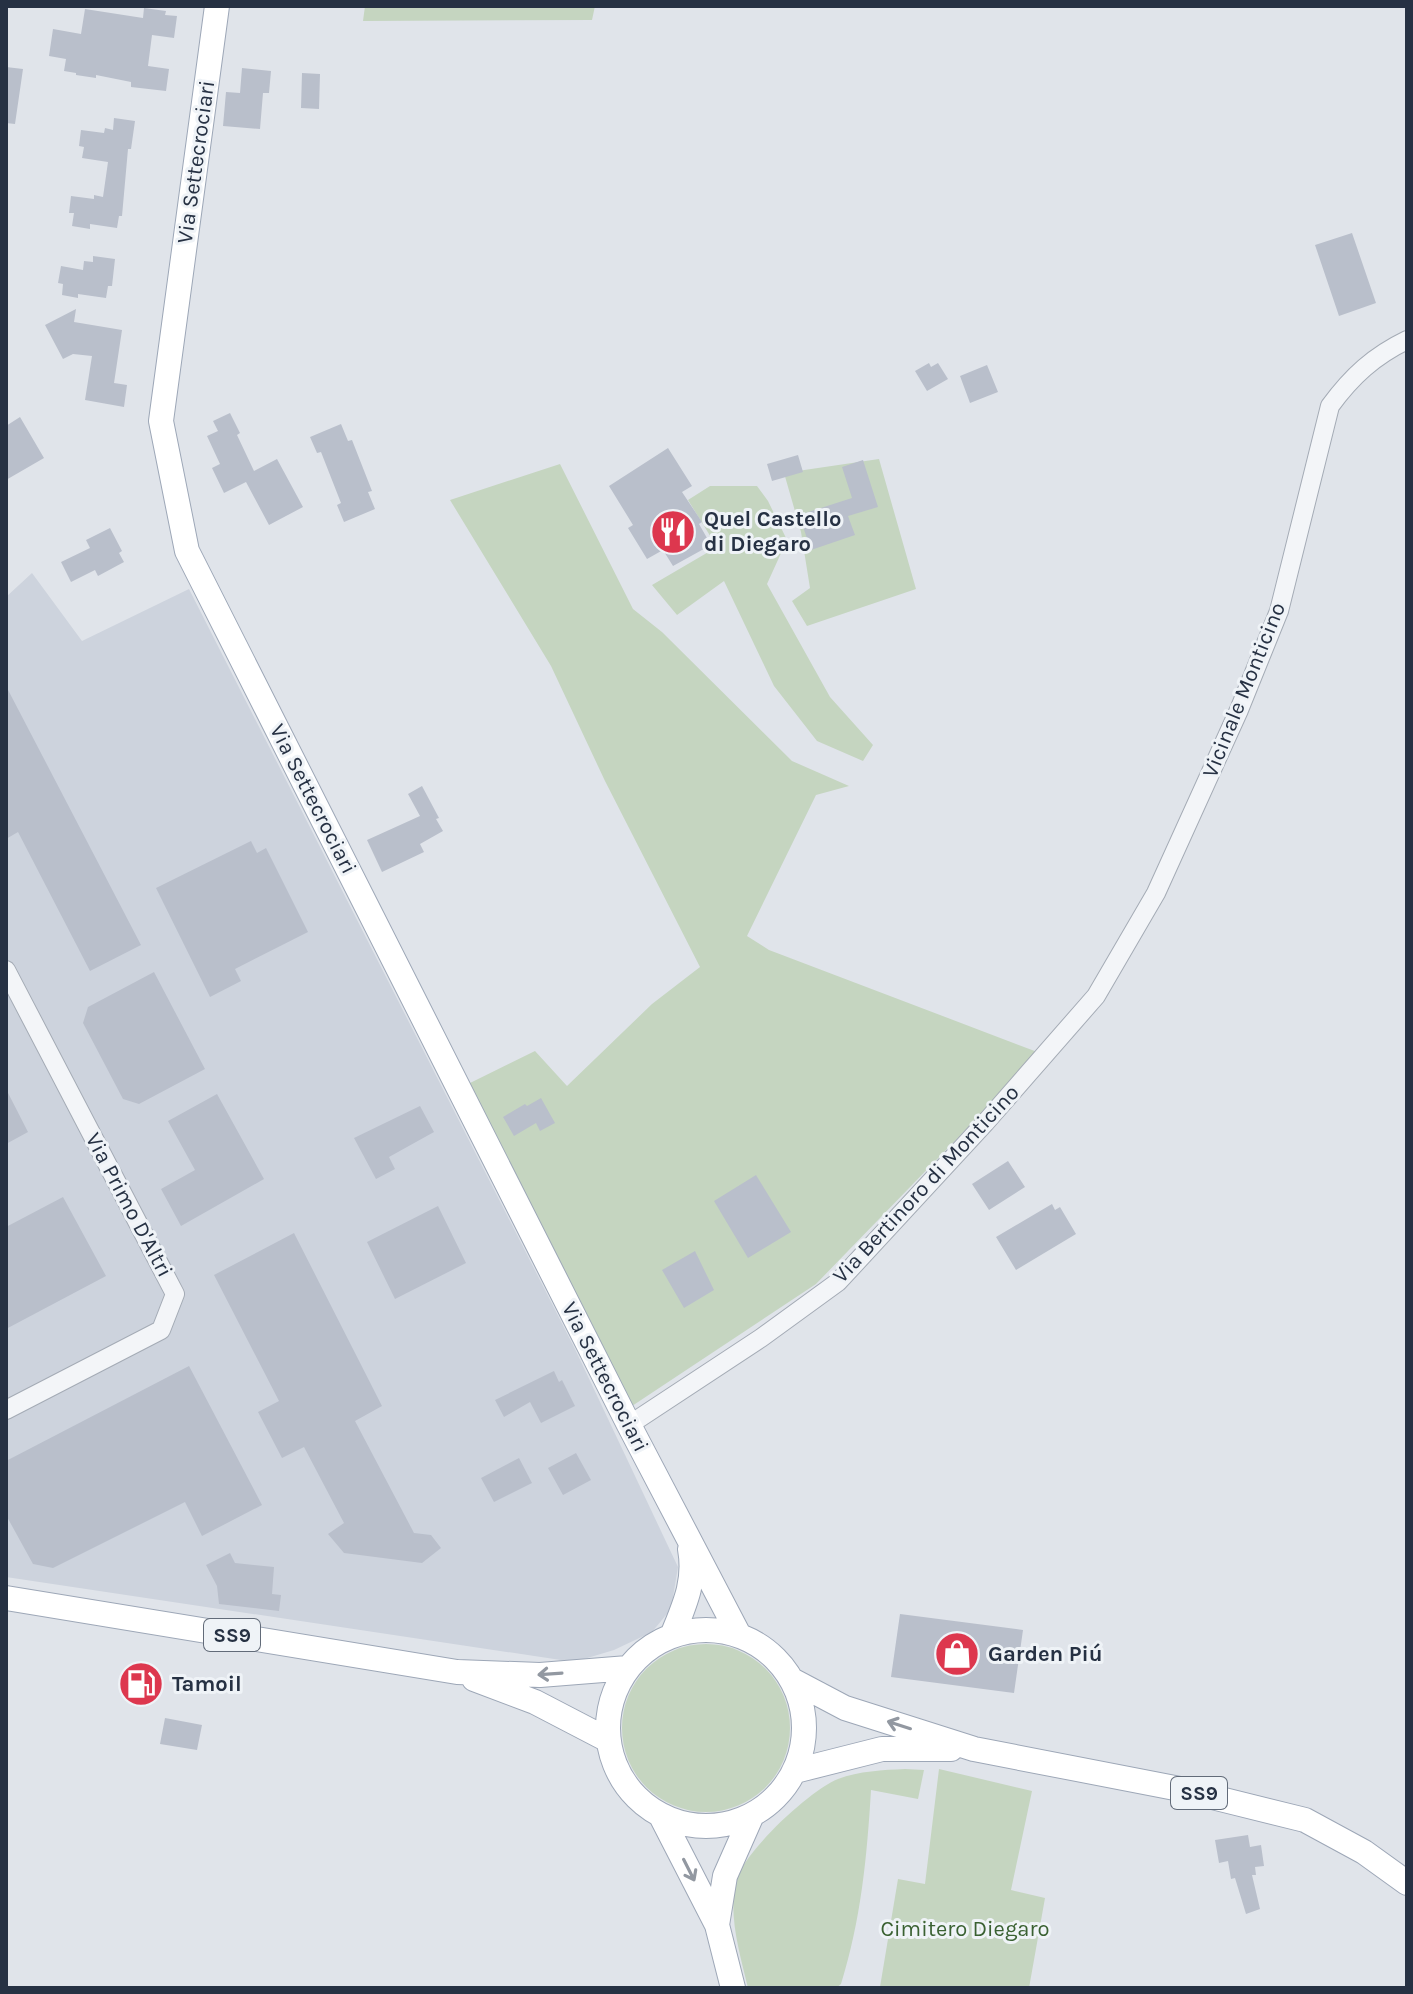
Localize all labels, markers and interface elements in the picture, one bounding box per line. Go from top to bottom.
street label: Via Settecrociari [172,79,220,245]
place label: Quel Castello di Diegaro [704,506,841,557]
restaurant icon: Quel Castello di Diegaro [649,508,697,556]
street label: Vicinale Monticino [1197,598,1291,782]
street label: Via Settecrociari [264,720,362,878]
street label: Via Bertinoro di Monticino [827,1080,1025,1288]
street label: Via Primo D'Altri [80,1128,178,1282]
street label: Via Settecrociari [556,1298,654,1456]
road number: SS9 [204,1619,260,1651]
shop icon: Garden Piú [933,1630,981,1678]
place label: Garden Piú [988,1641,1103,1667]
fuel station icon: Tamoil [117,1660,165,1708]
one-way arrow [537,1667,564,1682]
place label: Tamoil [172,1671,242,1697]
one-way arrow [887,1717,913,1732]
road number: SS9 [1171,1777,1227,1809]
one-way arrow [681,1858,697,1882]
park label: Cimitero Diegaro [881,1916,1049,1942]

